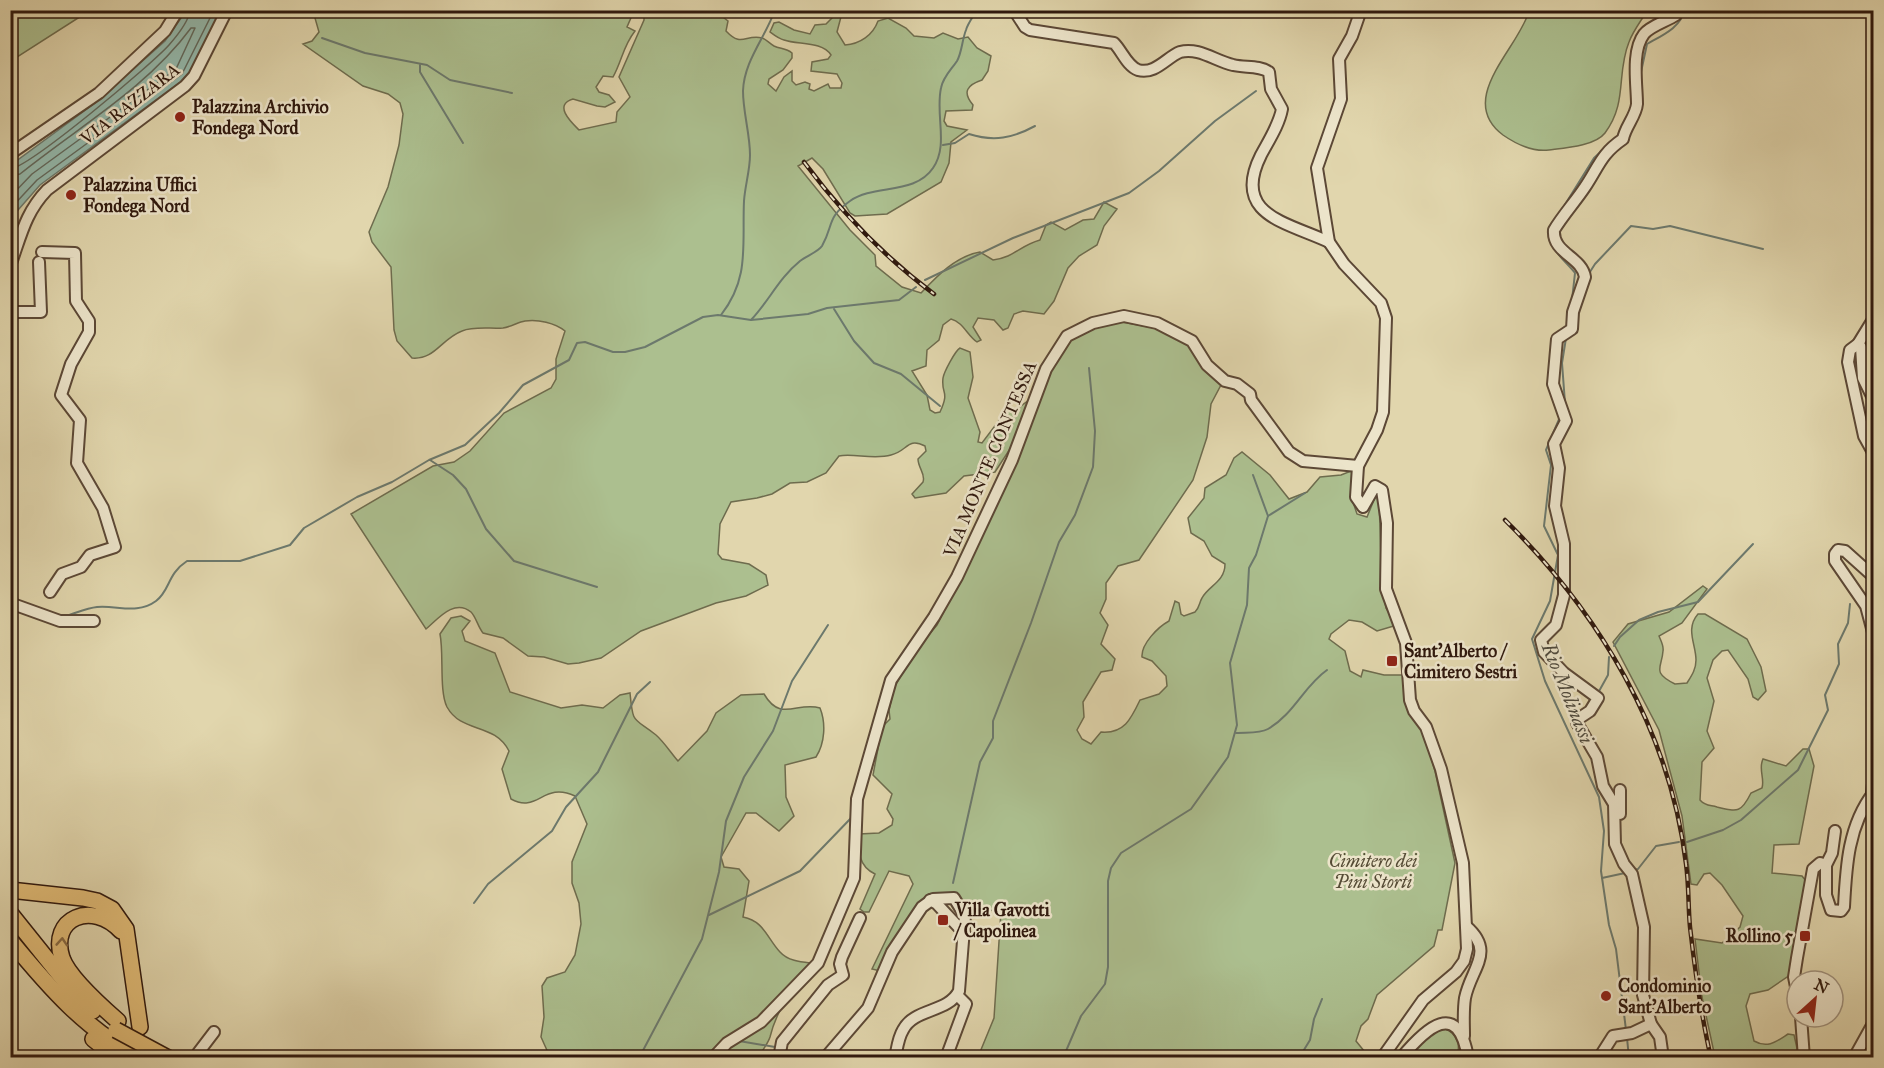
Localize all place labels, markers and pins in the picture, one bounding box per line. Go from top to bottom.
place label: Palazzina Archivio Fondega Nord [192,96,329,140]
marker: Palazzina Archivio Fondega Nord [173,110,187,124]
place label: Palazzina Uffici Fondega Nord [83,174,198,218]
marker: Palazzina Uffici Fondega Nord [64,188,78,202]
place label: Sant'Alberto / Cimitero Sestri [1404,640,1518,683]
marker: Sant'Alberto / Cimitero Sestri [1385,654,1399,668]
place label: Villa Gavotti / Capolinea [953,899,1051,943]
marker: Villa Gavotti / Capolinea [936,913,950,927]
place label: Rollino 5 [1725,925,1794,947]
marker: Rollino 5 [1798,929,1812,943]
place label: Condominio Sant'Alberto [1618,975,1711,1018]
marker: Condominio Sant'Alberto [1599,989,1613,1003]

